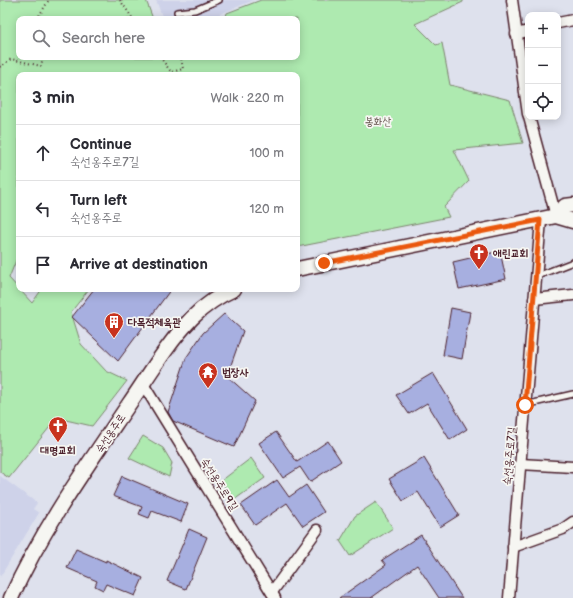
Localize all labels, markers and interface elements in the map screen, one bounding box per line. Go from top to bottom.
map controls [525,12,561,120]
button: + [525,12,561,48]
search box [16,16,300,60]
icon: search [30,27,52,49]
text: Search here [62,29,145,48]
button: − [525,48,561,84]
button: locate [525,84,561,120]
text: 3 min [32,88,75,108]
text: Walk · 220 m [211,90,284,106]
park label: 봉화산 [365,115,391,128]
text: Continue [70,135,132,154]
icon: ahead [32,142,54,164]
text: 100 m [249,145,284,161]
text: 숙선옹주로7길 [70,154,139,170]
text: Turn left [70,191,127,210]
icon: left [32,198,54,220]
text: 120 m [249,201,284,217]
text: 숙선옹주로 [70,210,122,226]
church icon: 애린교회 [468,242,490,270]
place label: 애린교회 [493,247,529,260]
icon: arrive [32,254,54,276]
route end [315,254,333,272]
text: Arrive at destination [70,255,208,274]
building icon: 다목적체육관 [103,311,125,339]
place label: 다목적체육관 [128,316,181,329]
temple icon: 법장사 [197,361,219,389]
place label: 법장사 [222,366,249,379]
route start [516,396,534,414]
street label: 숙선옹주로 [93,411,128,455]
church icon: 대명교회 [47,415,69,443]
street label: 숙선옹주로7길 [500,426,519,486]
place label: 대명교회 [40,444,76,457]
street label: 숙선옹주로9길 [198,456,241,513]

